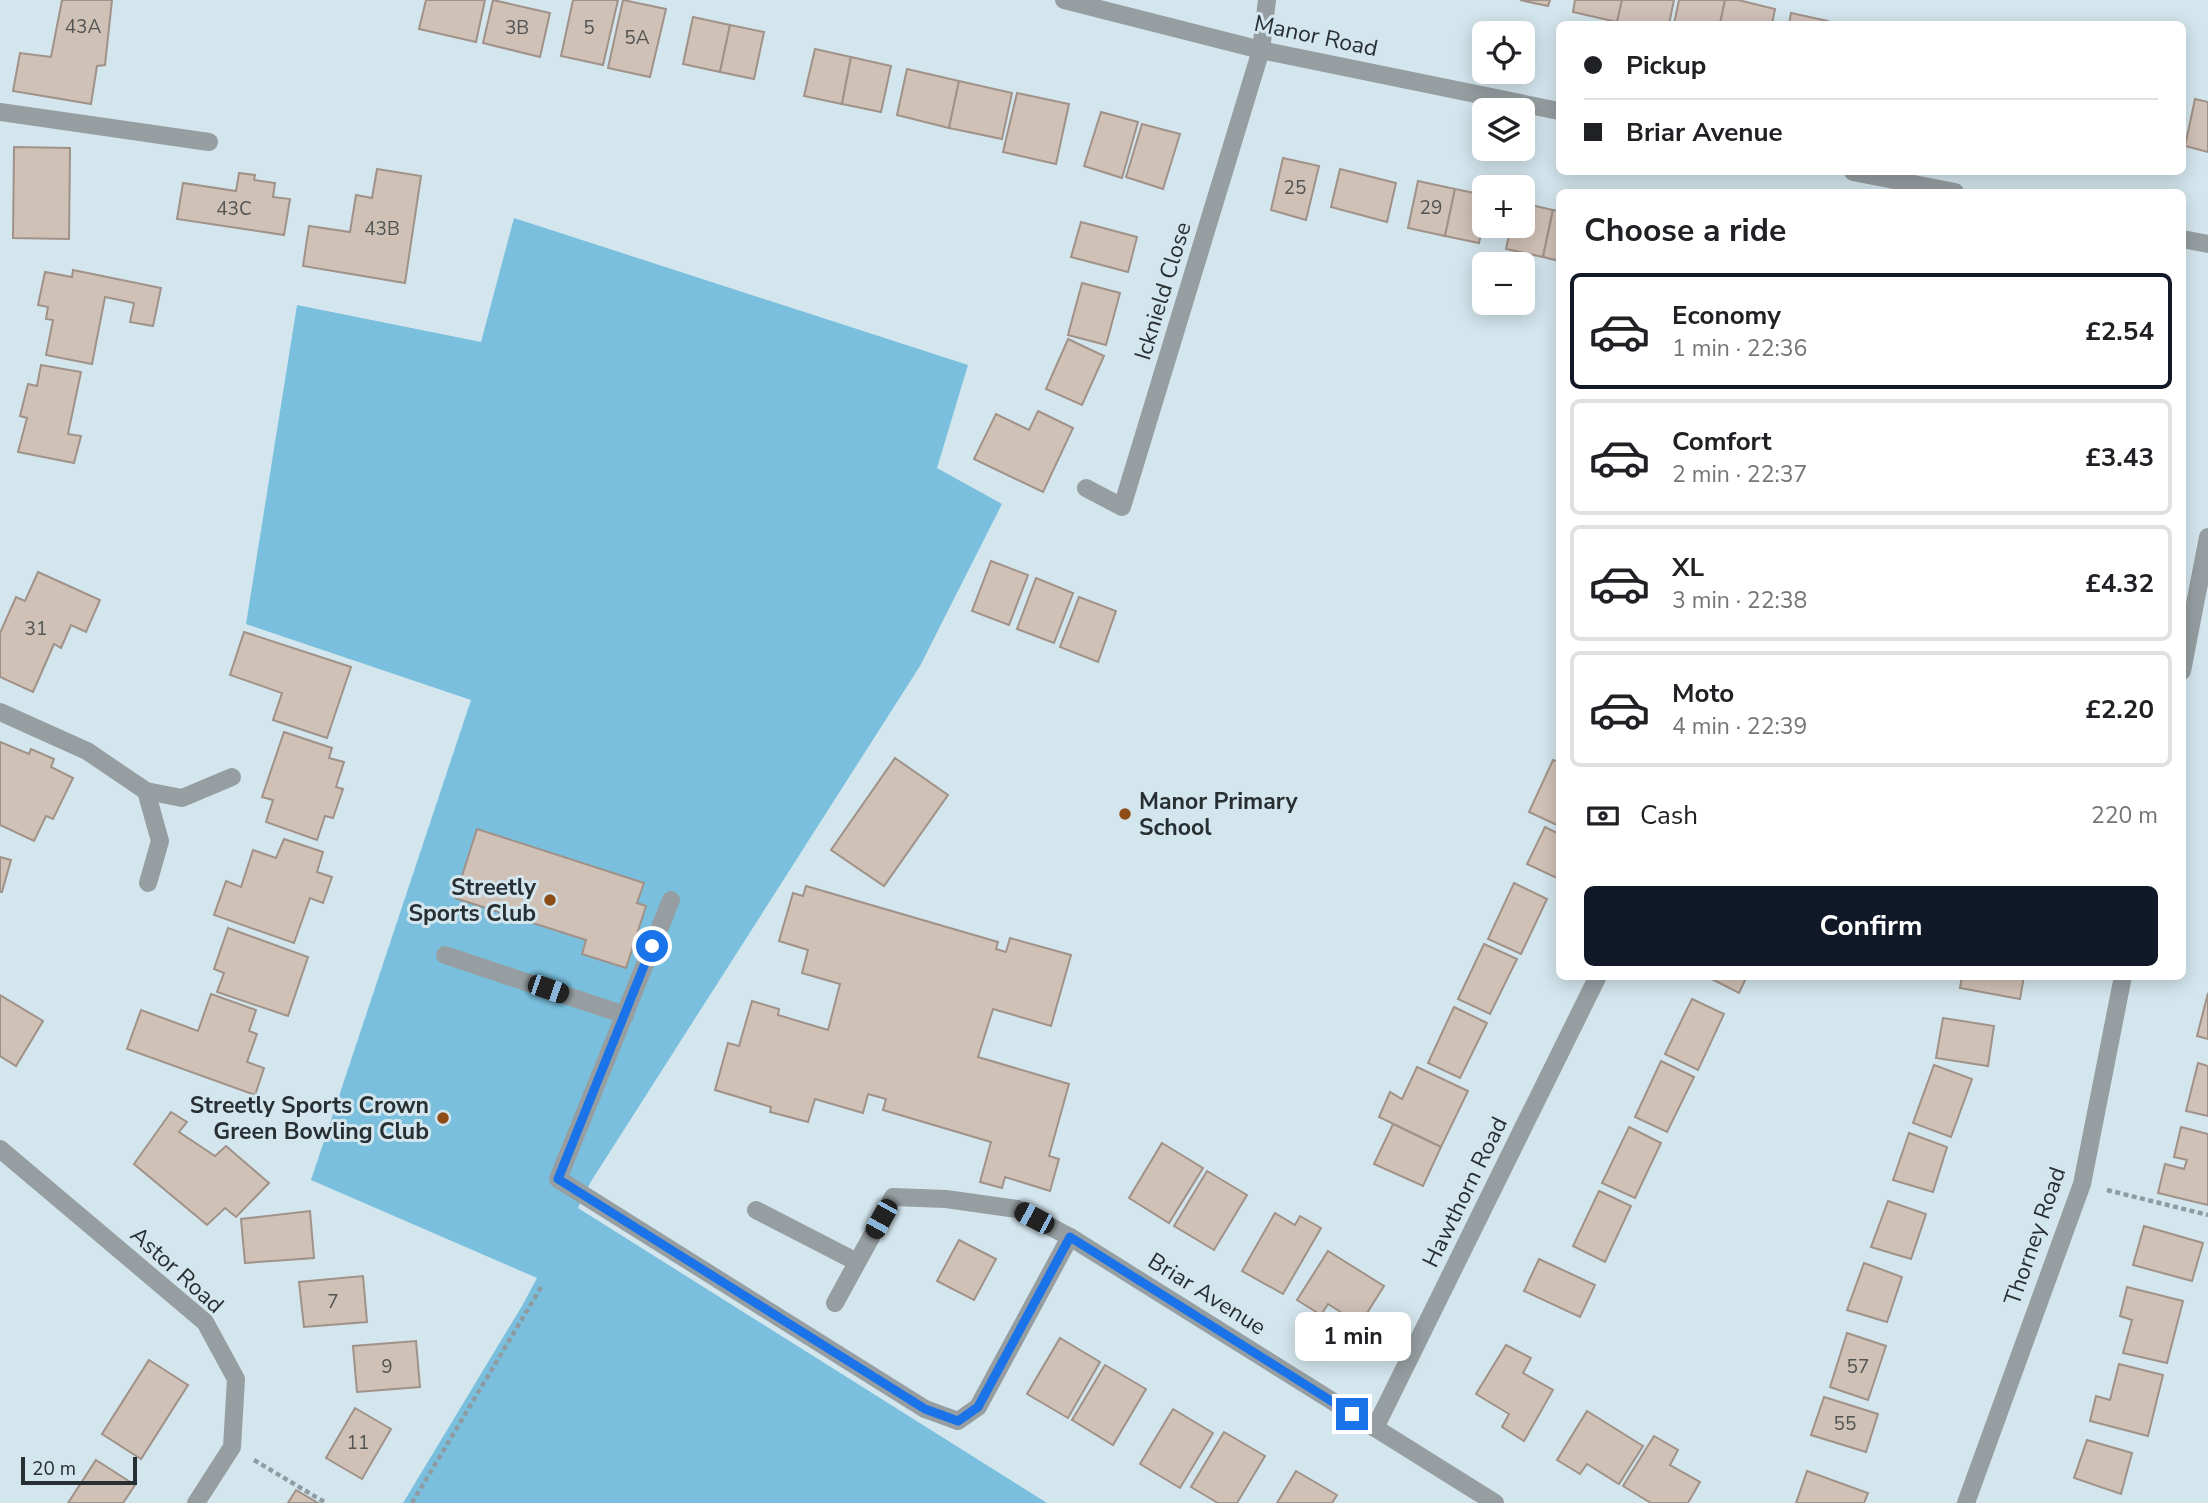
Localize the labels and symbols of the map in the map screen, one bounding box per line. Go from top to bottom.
street label: Manor Road [1251,8,1381,64]
house number: 43A [65,14,101,40]
house number: 3B [505,15,529,41]
house number: 5 [583,15,595,41]
house number: 5A [624,25,650,51]
house number: 25 [1284,175,1306,201]
house number: 29 [1420,195,1442,221]
house number: 43C [216,196,252,222]
house number: 43B [364,216,400,242]
street label: Icknield Close [1127,218,1199,364]
house number: 31 [25,616,47,642]
place label: Manor Primary School [1139,786,1299,843]
marker: Manor Primary School [1117,806,1133,822]
place label: Streetly Sports Club [408,872,537,929]
marker: Streetly Sports Club [542,892,558,908]
route start [636,930,668,962]
car [525,972,572,1006]
place label: Streetly Sports Crown Green Bowling Club [190,1090,429,1147]
marker: Streetly Sports Crown Green Bowling Club [435,1110,451,1126]
street label: Hawthorn Road [1415,1112,1515,1272]
street label: Thorney Road [1997,1163,2073,1309]
car [862,1196,901,1242]
car [1011,1199,1058,1237]
street label: Astor Road [124,1220,230,1320]
street label: Briar Avenue [1142,1245,1272,1343]
house number: 7 [327,1289,339,1315]
callout: 1 min [1294,1312,1410,1362]
house number: 9 [381,1354,393,1380]
house number: 57 [1847,1354,1869,1380]
route end [1336,1398,1368,1430]
house number: 55 [1834,1411,1856,1437]
house number: 11 [347,1430,369,1456]
scale bar [21,1454,136,1486]

